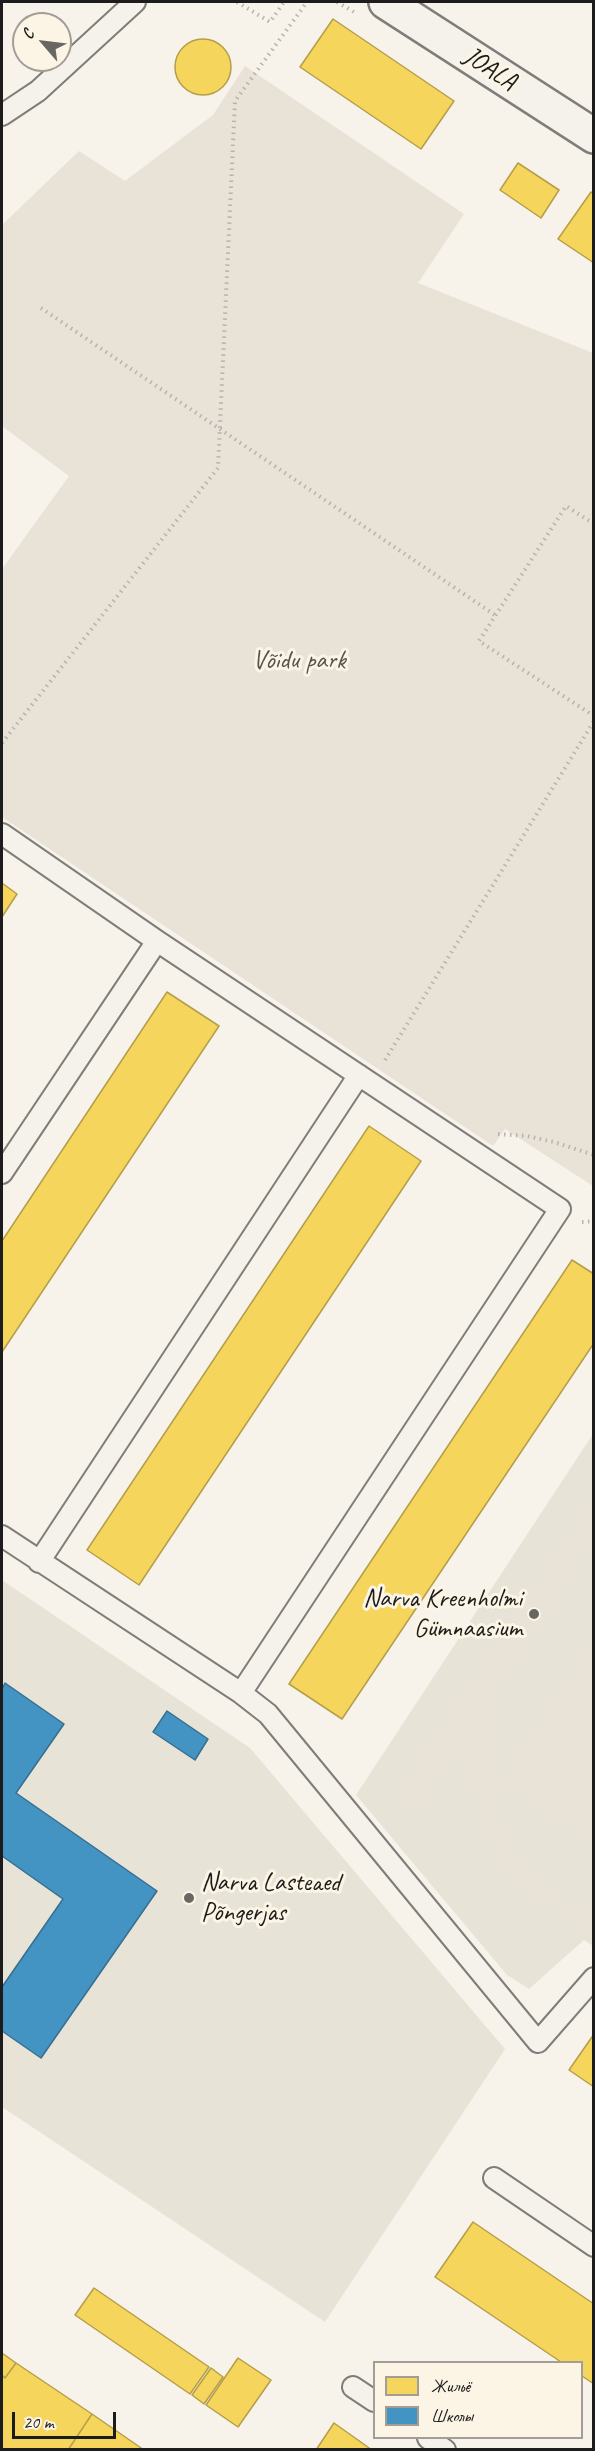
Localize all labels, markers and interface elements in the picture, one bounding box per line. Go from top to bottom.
north arrow [12,12,72,72]
text: С [17,26,39,43]
street label: JOALA [458,40,522,98]
park label: Võidu park [253,645,345,677]
place label: Narva Kreenholmi Gümnaasium [363,1583,522,1644]
marker: Narva Kreenholmi Gümnaasium [527,1607,541,1621]
place label: Narva Lasteaed Põngerjas [201,1867,340,1928]
marker: Narva Lasteaed Põngerjas [182,1891,196,1905]
legend [373,2361,583,2439]
text: Жильё [431,2375,470,2397]
scale bar [15,2400,118,2438]
text: Школы [431,2405,473,2427]
text: 20 m [23,2411,54,2433]

